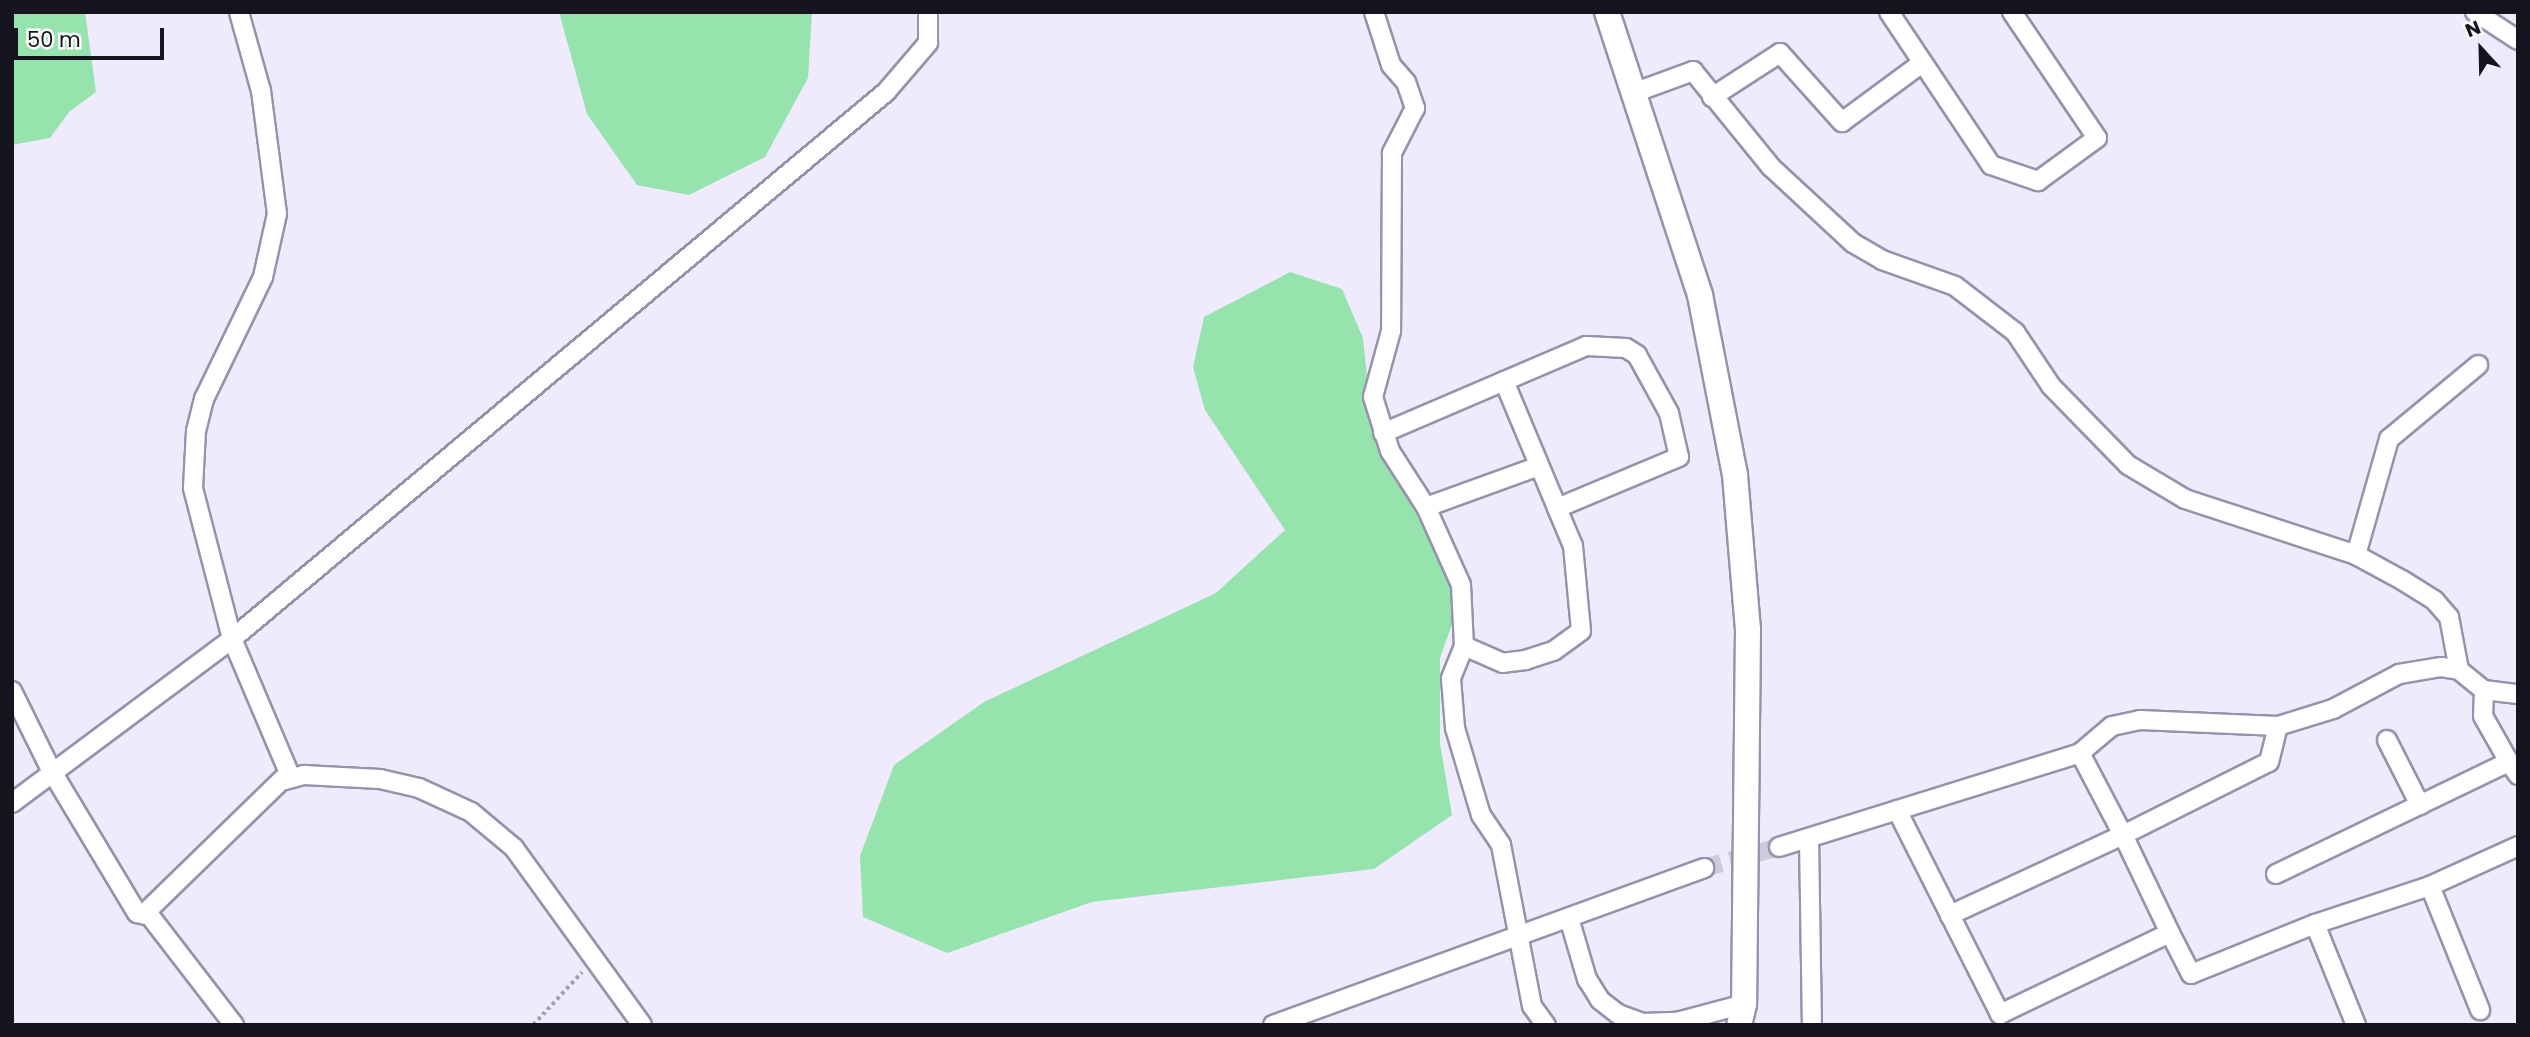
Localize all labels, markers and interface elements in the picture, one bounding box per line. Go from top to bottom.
scale bar [18,14,168,58]
north arrow [2446,14,2516,84]
text: N [2461,14,2485,44]
text: 50 m [27,25,81,54]

